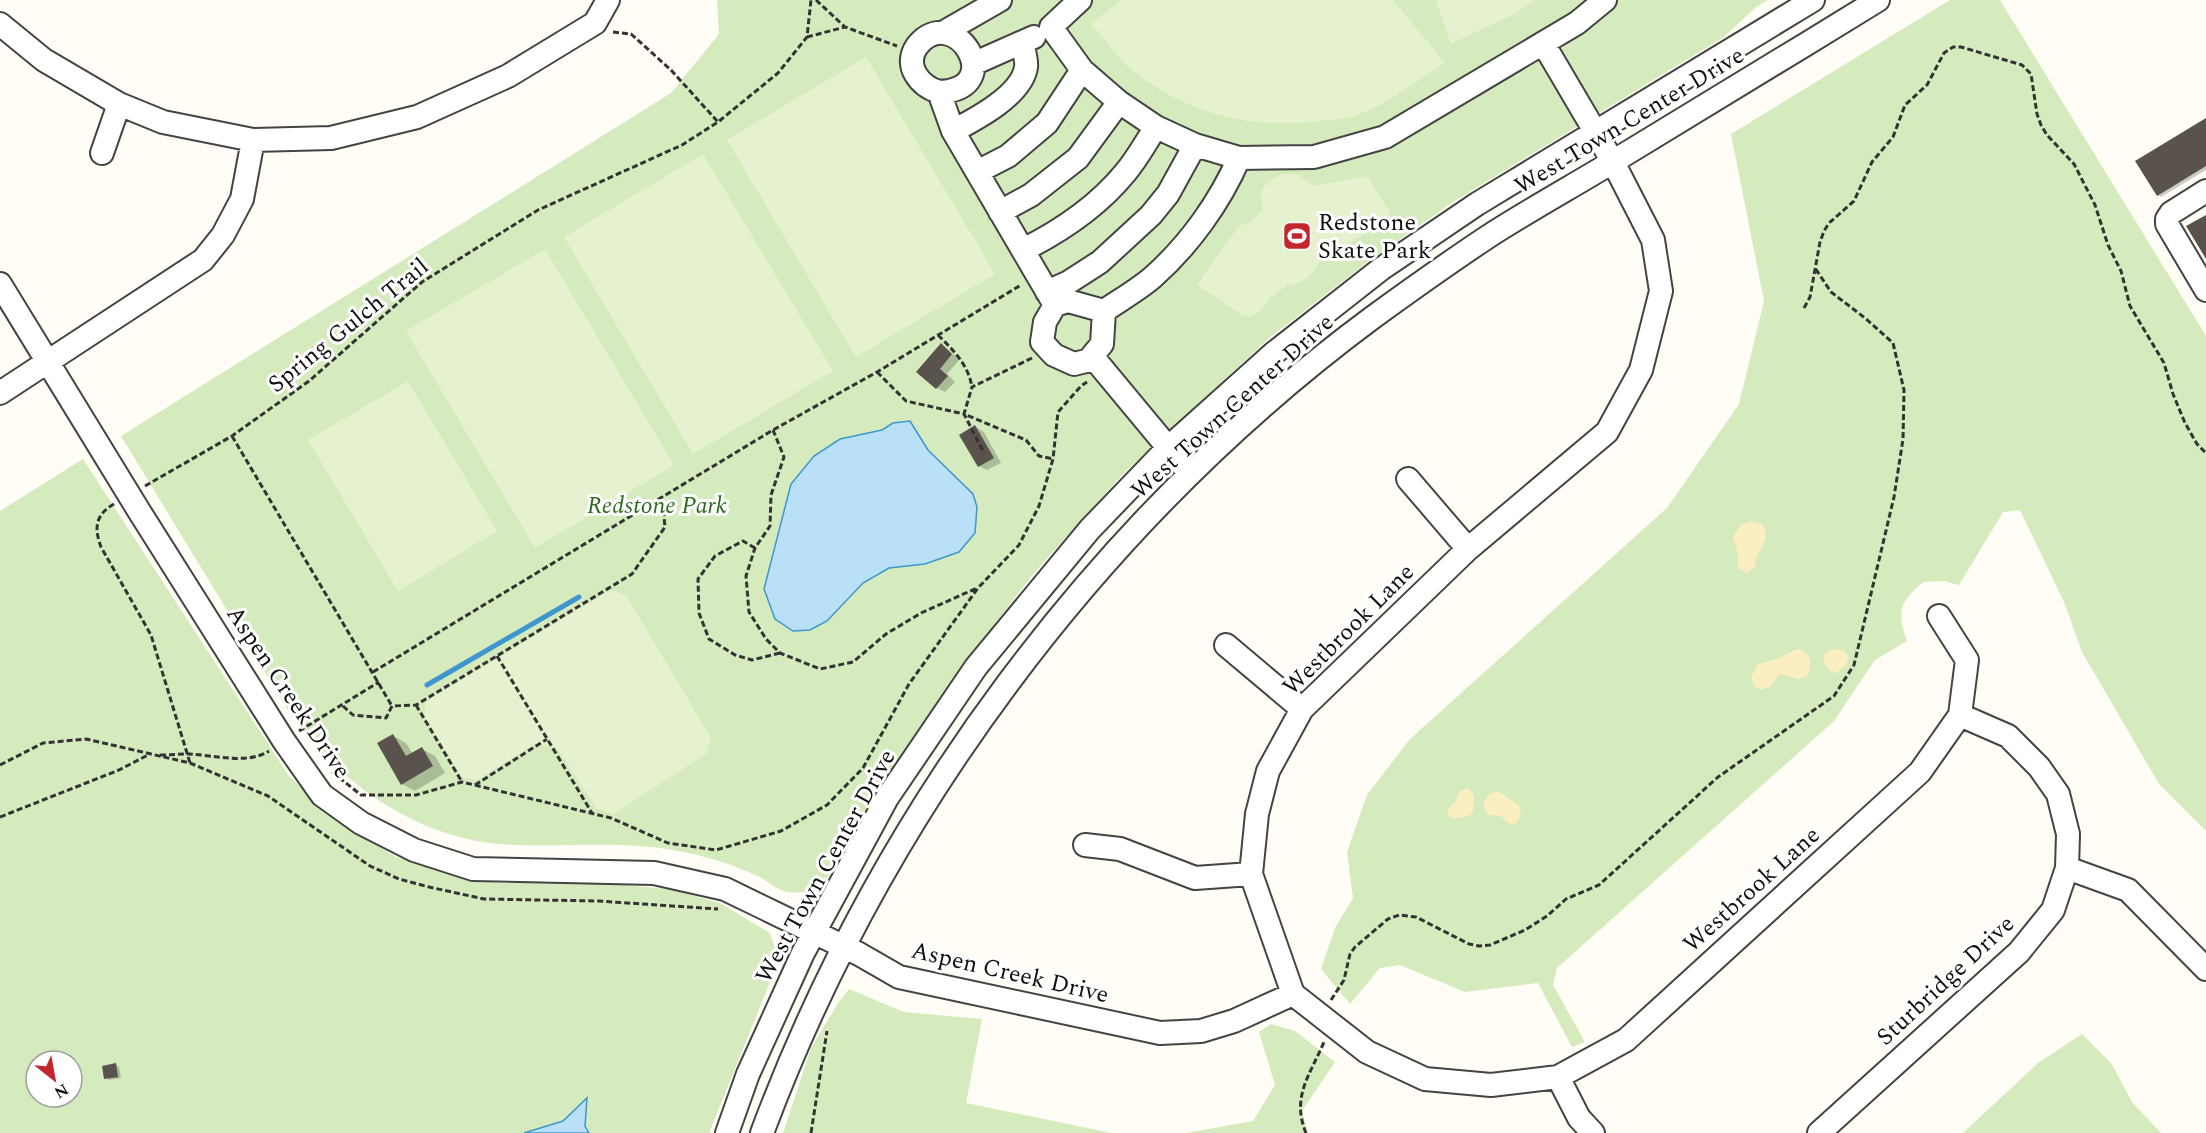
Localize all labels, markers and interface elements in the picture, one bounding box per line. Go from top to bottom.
street label: West Town Center Drive [1508,38,1751,204]
place label: Redstone Skate Park [1318,205,1431,269]
sports icon: Redstone Skate Park [1281,220,1313,252]
street label: Spring Gulch Trail [260,249,437,402]
street label: West Town Center Drive [1123,305,1342,508]
park label: Redstone Park [587,488,727,524]
street label: Westbrook Lane [1274,555,1423,704]
street label: Aspen Creek Drive [217,599,360,786]
street label: West Town Center Drive [746,743,905,990]
street label: Westbrook Lane [1675,818,1828,961]
street label: Sturbridge Drive [1868,907,2023,1054]
street label: Aspen Creek Drive [907,933,1112,1013]
north arrow [24,1049,84,1109]
text: N [49,1077,73,1105]

